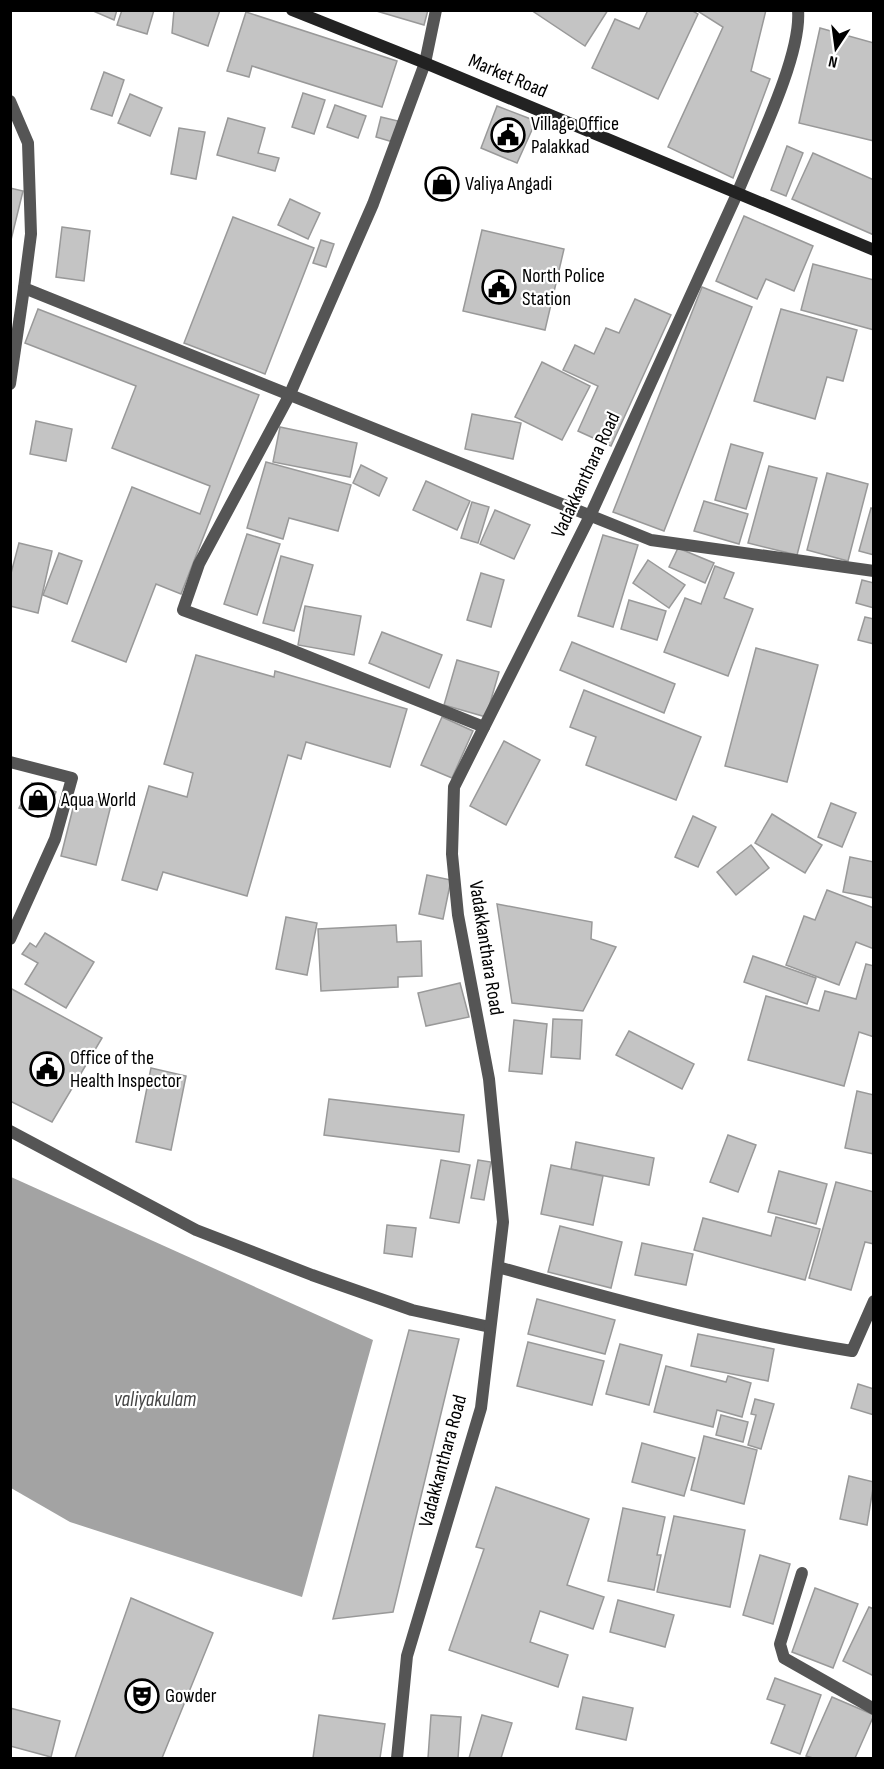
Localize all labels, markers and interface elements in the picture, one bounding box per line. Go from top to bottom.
north arrow [806,18,866,78]
street label: Market Road [465,49,551,103]
text: N [827,51,839,71]
place label: Village Office Palakkad [531,112,619,159]
public building icon: Village Office Palakkad [490,117,526,153]
shop icon: Valiya Angadi [424,166,460,202]
place label: Valiya Angadi [465,172,552,196]
place label: North Police Station [522,264,605,311]
public building icon: North Police Station [481,269,517,305]
street label: Vadakkanthara Road [546,408,626,542]
shop icon: Aqua World [20,782,56,818]
place label: Aqua World [60,788,136,812]
street label: Vadakkanthara Road [464,879,508,1017]
place label: Office of the Health Inspector [70,1046,182,1093]
public building icon: Office of the Health Inspector [29,1051,65,1087]
water label: valiyakulam [114,1387,196,1412]
street label: Vadakkanthara Road [414,1392,472,1530]
theatre icon: Gowder [124,1678,160,1714]
place label: Gowder [165,1684,217,1708]

